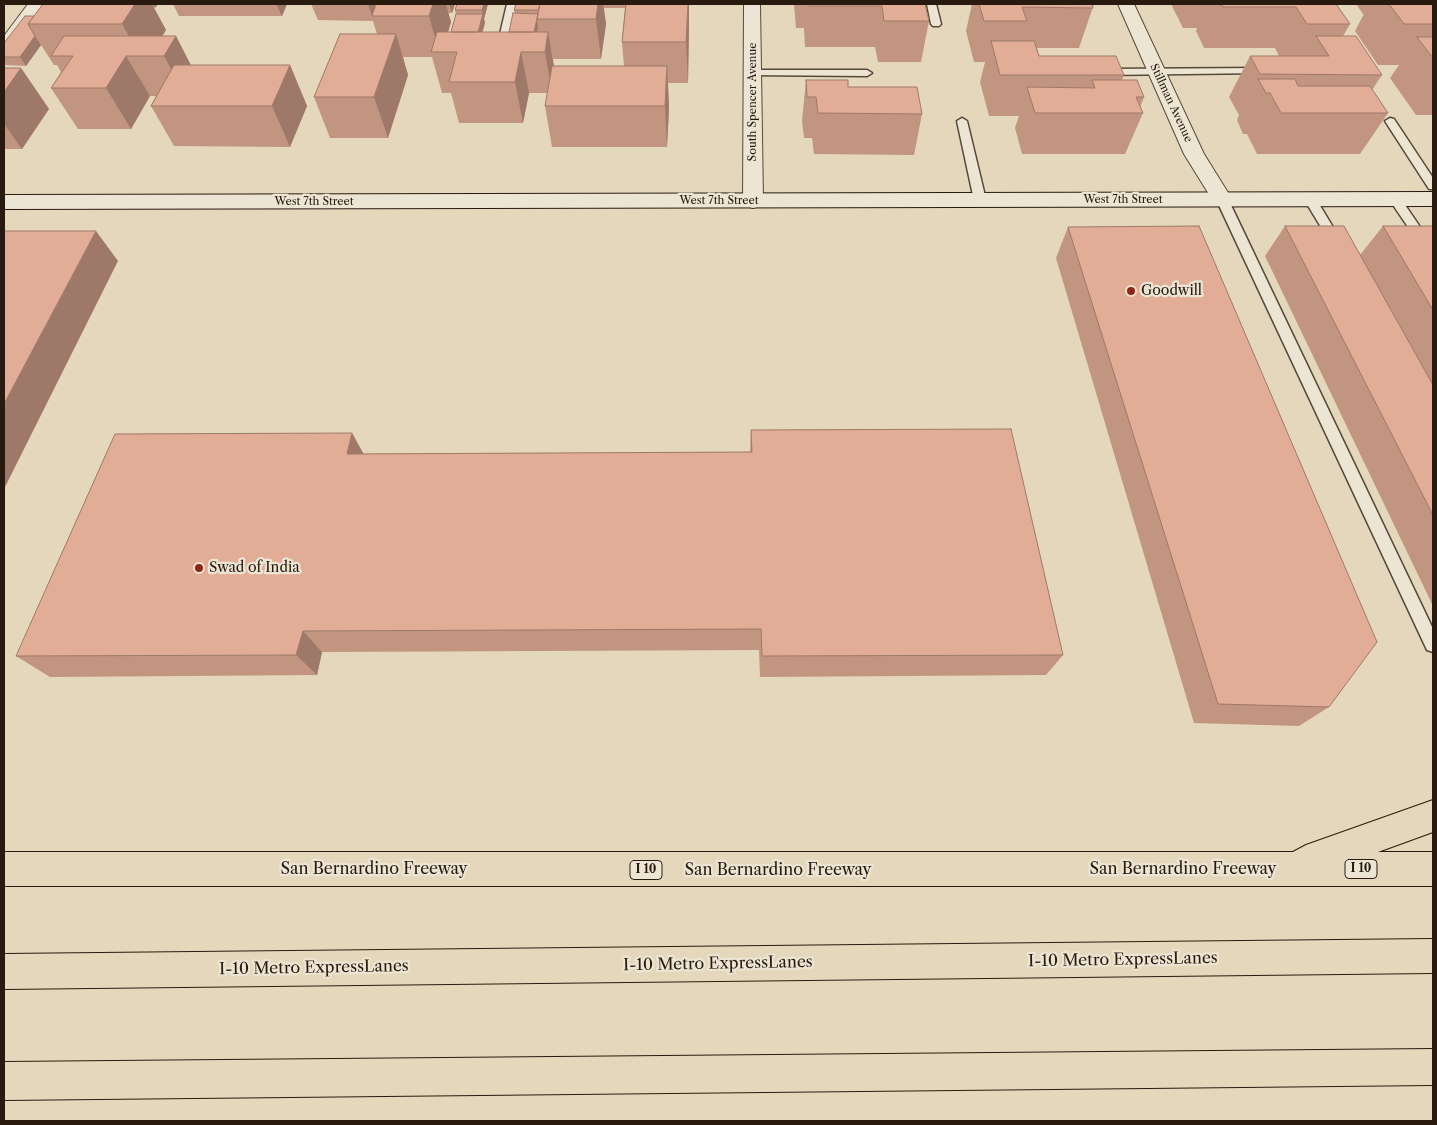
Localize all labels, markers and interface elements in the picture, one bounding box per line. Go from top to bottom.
street label: South Spencer Avenue [746,43,760,161]
street label: Stillman Avenue [1147,62,1195,144]
street label: West 7th Street [1083,193,1163,207]
street label: West 7th Street [679,194,759,208]
street label: West 7th Street [274,195,354,209]
place label: Goodwill [1141,283,1202,299]
marker: Goodwill [1125,285,1137,297]
place label: Swad of India [209,560,300,576]
marker: Swad of India [193,562,205,574]
street label: San Bernardino Freeway [280,859,468,879]
street label: San Bernardino Freeway [1089,859,1277,879]
road number: I 10 [630,860,662,880]
street label: San Bernardino Freeway [684,860,872,880]
road number: I 10 [1345,860,1377,879]
street label: I-10 Metro ExpressLanes [1028,949,1218,971]
street label: I-10 Metro ExpressLanes [623,953,813,975]
street label: I-10 Metro ExpressLanes [219,957,409,979]

